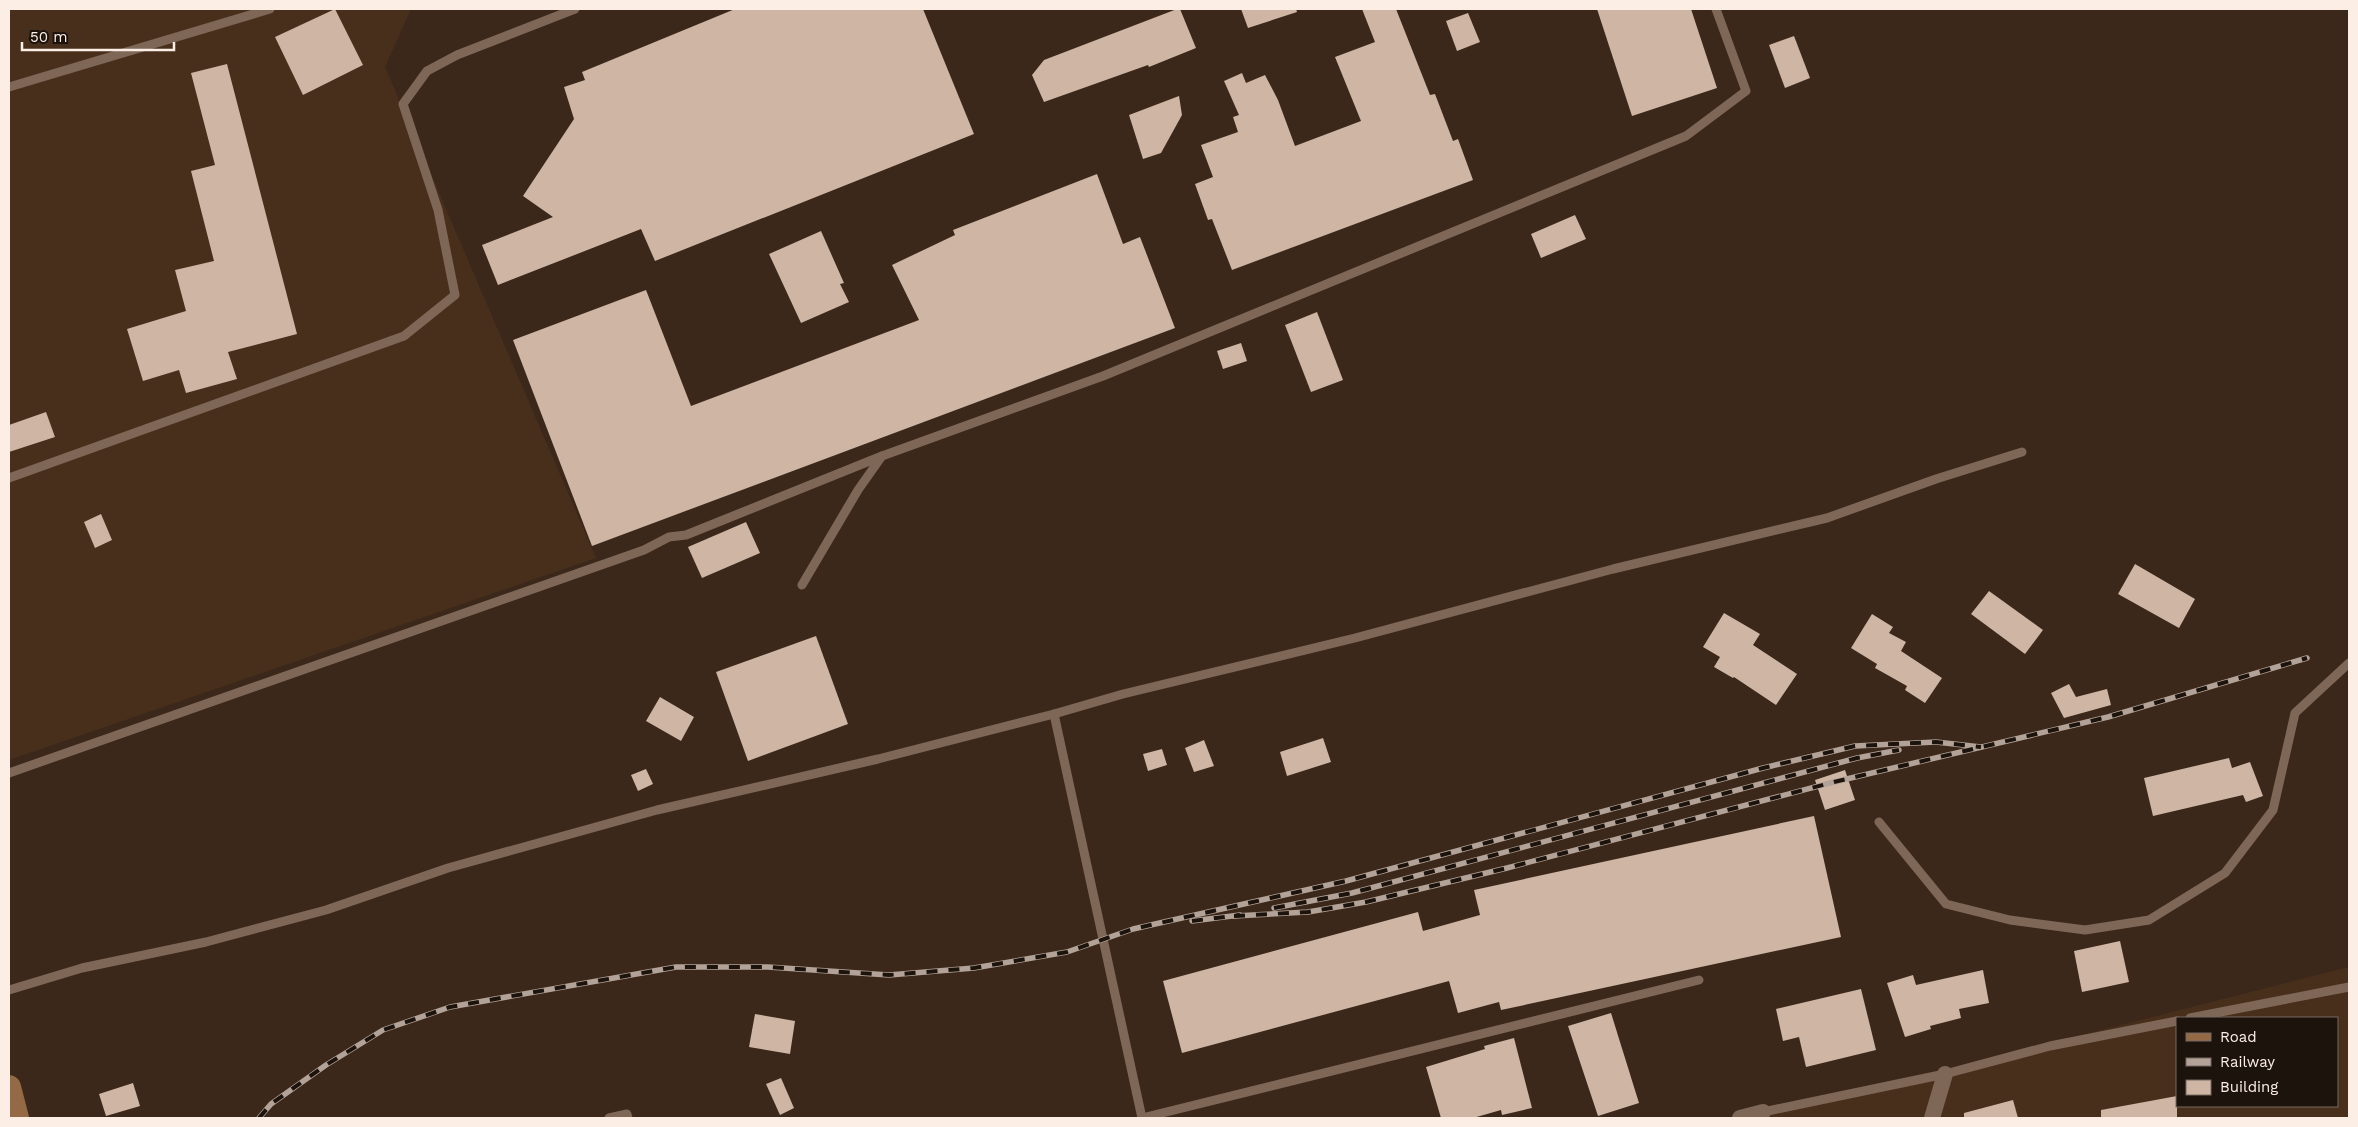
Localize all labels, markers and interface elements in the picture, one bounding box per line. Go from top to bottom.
scale bar [22,20,175,52]
text: 50 m [30,28,67,46]
legend [2176,1017,2338,1107]
text: Road [2220,1028,2257,1046]
text: Railway [2220,1053,2275,1071]
text: Building [2220,1078,2278,1096]

